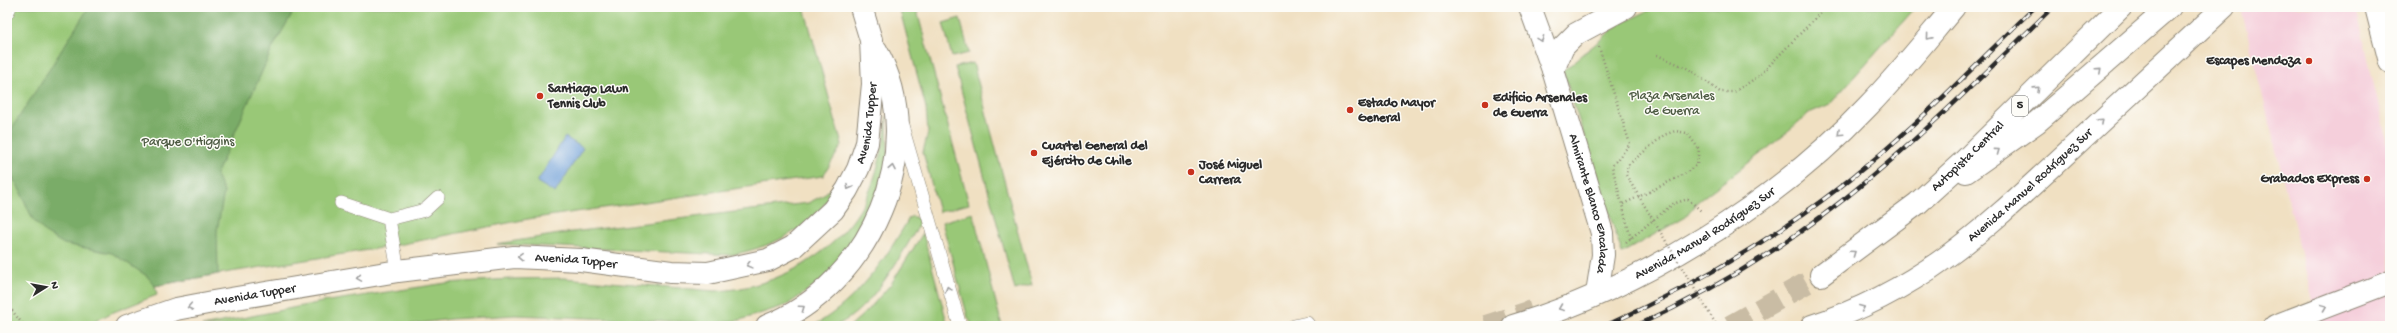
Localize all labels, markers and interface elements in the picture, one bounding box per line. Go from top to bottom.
one-way arrow [1927,32,1934,40]
one-way arrow [1536,35,1544,42]
place label: Escapes Mendoza [2206,54,2302,70]
marker: Escapes Mendoza [2304,56,2314,66]
one-way arrow [2094,67,2102,75]
street label: Avenida Tupper [853,81,881,166]
place label: Santiago Lawn Tennis Club [547,82,629,112]
one-way arrow [2032,86,2040,94]
park label: Plaza Arsenales de Guerra [1629,89,1716,119]
place label: Edificio Arsenales de Guerra [1493,90,1588,121]
marker: Santiago Lawn Tennis Club [535,91,545,101]
place label: Estado Mayor General [1358,96,1436,126]
road number: 5 [2012,96,2028,116]
marker: Edificio Arsenales de Guerra [1480,100,1490,110]
marker: Estado Mayor General [1345,105,1355,115]
street label: Autopista Central [1928,118,2008,195]
one-way arrow [2096,118,2104,126]
street label: Avenida Manuel Rodríguez Sur [1965,124,2097,245]
one-way arrow [1837,128,1845,136]
street label: Almirante Blanco Encalada [1565,132,1611,275]
park label: Parque O'Higgins [141,135,236,150]
place label: Cuartel General del Ejército de Chile [1041,139,1148,169]
marker: Cuartel General del Ejército de Chile [1029,148,1039,158]
one-way arrow [1993,149,2000,156]
place label: José Miguel Carrera [1198,158,1262,188]
one-way arrow [887,165,896,171]
marker: José Miguel Carrera [1186,167,1196,177]
place label: Grabados Express [2260,172,2360,188]
marker: Grabados Express [2362,174,2372,184]
one-way arrow [846,183,853,190]
street label: Avenida Manuel Rodríguez Sur [1632,183,1779,283]
street label: Avenida Tupper [535,250,619,272]
one-way arrow [1848,251,1855,258]
one-way arrow [517,253,523,261]
one-way arrow [746,260,753,269]
north arrow [26,267,66,307]
one-way arrow [356,273,362,282]
text: N [47,281,60,290]
street label: Avenida Tupper [213,281,298,309]
one-way arrow [944,285,953,292]
one-way arrow [186,302,193,310]
one-way arrow [2321,303,2328,311]
one-way arrow [1558,304,1565,312]
one-way arrow [1857,305,1865,313]
one-way arrow [797,306,804,313]

